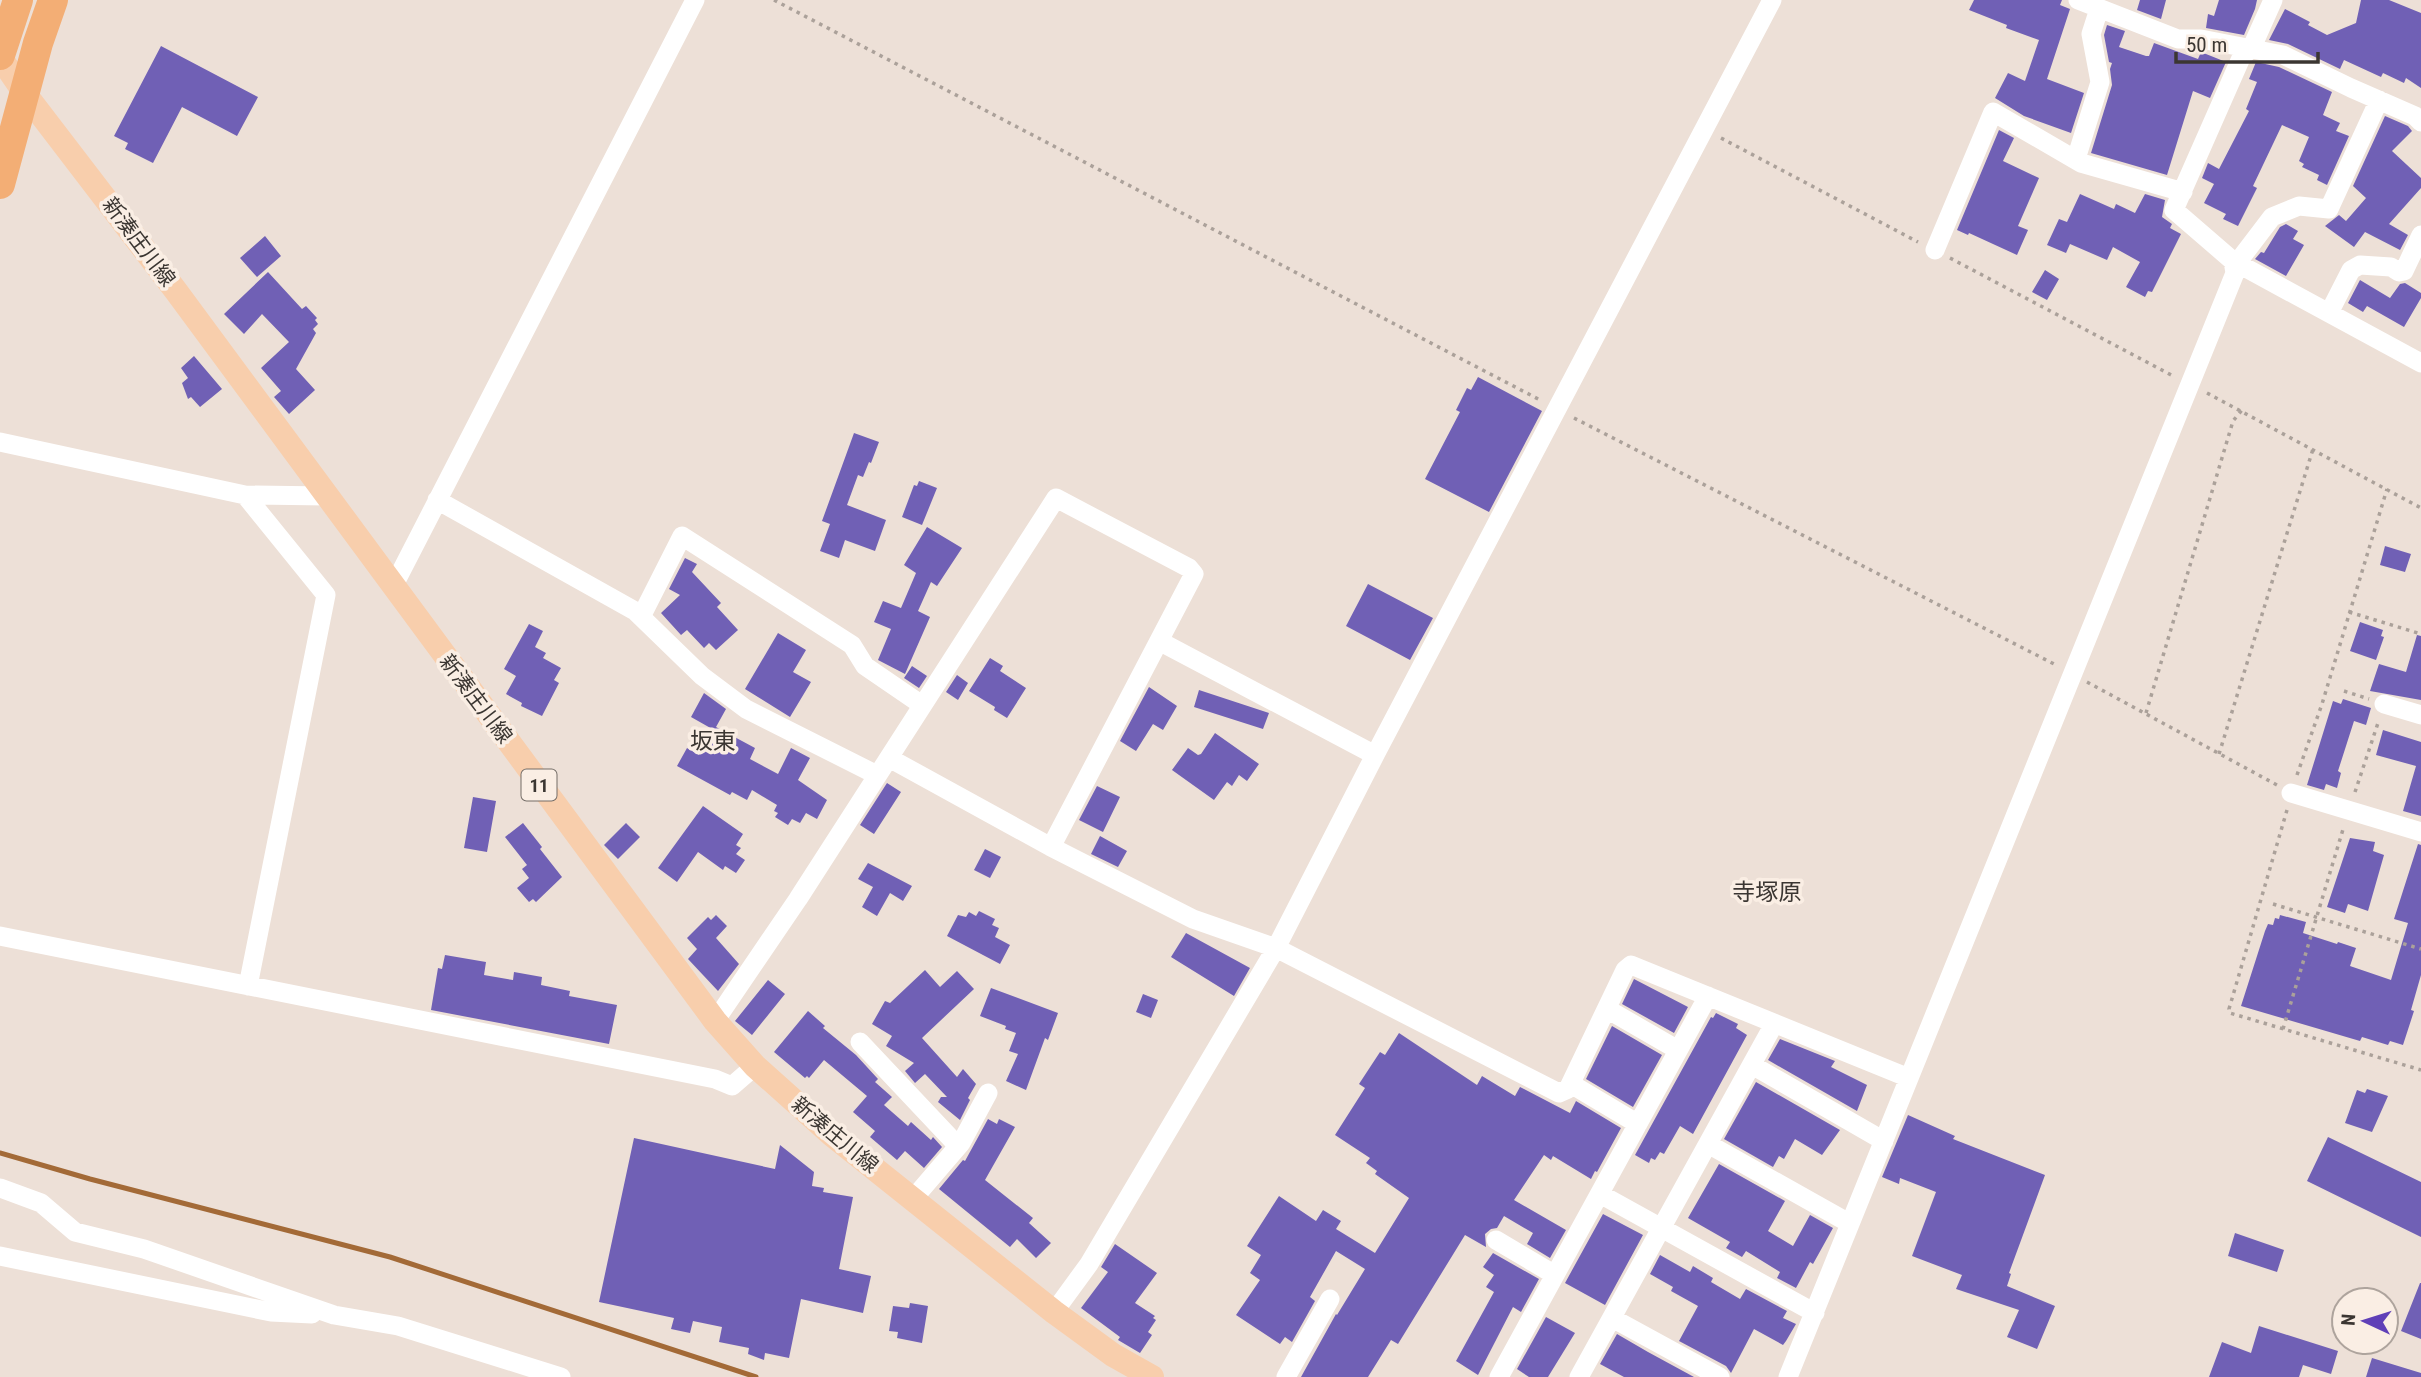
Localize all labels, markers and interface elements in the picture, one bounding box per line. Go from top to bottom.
scale bar [2176,21,2318,65]
text: 50 m [2186,33,2227,57]
street label: 新湊庄川線 [98,193,180,291]
street label: 新湊庄川線 [435,650,517,748]
district label: 坂東 [690,728,736,755]
road number: 11 [522,770,556,800]
district label: 寺塚原 [1733,879,1802,906]
street label: 新湊庄川線 [787,1092,883,1178]
north arrow [2330,1286,2400,1356]
text: N [2337,1313,2360,1326]

